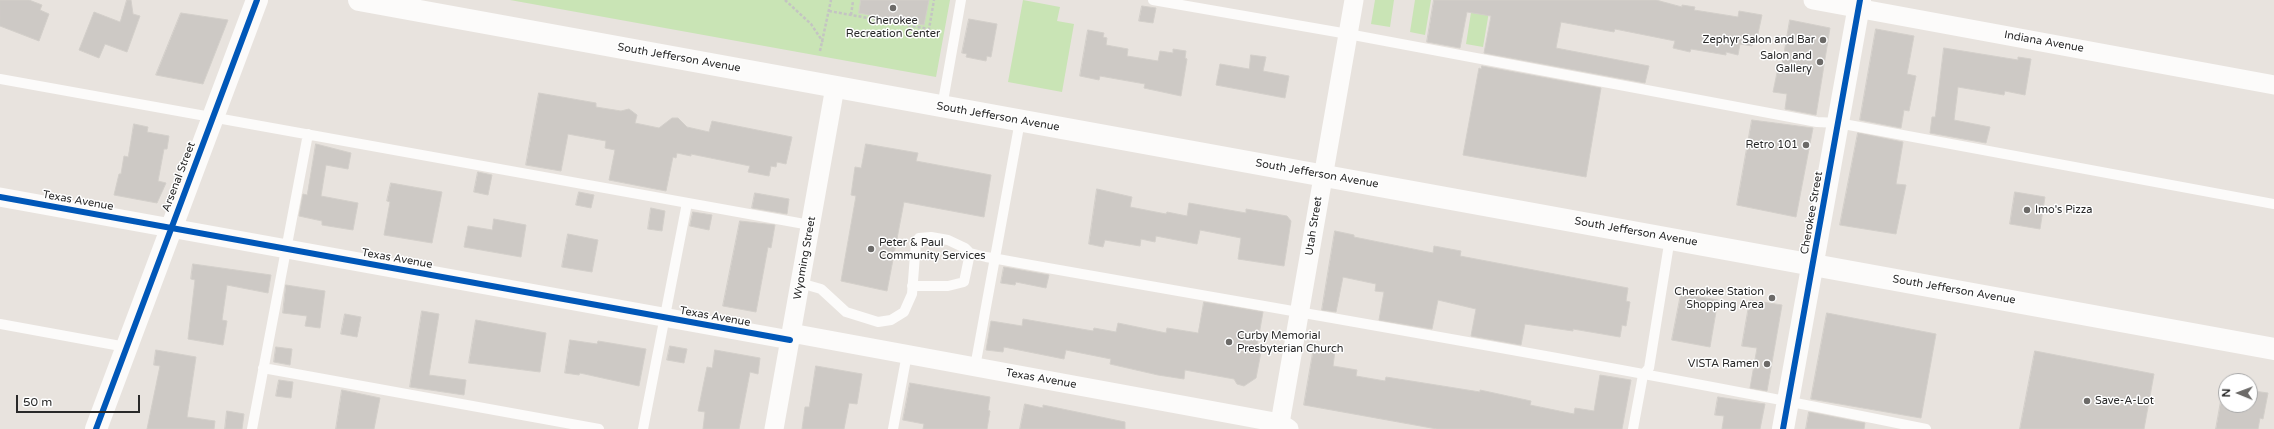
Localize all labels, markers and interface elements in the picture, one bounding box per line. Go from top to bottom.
marker: Cherokee Recreation Center [888,3,898,13]
place label: Cherokee Recreation Center [846,14,940,40]
street label: Indiana Avenue [2003,28,2085,56]
place label: Zephyr Salon and Bar [1703,33,1815,47]
marker: Zephyr Salon and Bar [1818,35,1828,45]
street label: South Jefferson Avenue [616,41,742,75]
place label: Salon and Gallery [1760,49,1812,75]
marker: Salon and Gallery [1815,57,1825,67]
street label: South Jefferson Avenue [935,100,1061,134]
place label: Retro 101 [1745,138,1798,152]
street label: Arsenal Street [160,140,198,214]
marker: Retro 101 [1801,140,1811,150]
street label: South Jefferson Avenue [1254,157,1380,191]
street label: Cherokee Street [1798,171,1826,255]
street label: Texas Avenue [42,188,114,214]
street label: Utah Street [1303,196,1325,256]
place label: Imo's Pizza [2035,203,2092,217]
marker: Imo's Pizza [2022,205,2032,215]
street label: Wyoming Street [791,215,819,301]
street label: South Jefferson Avenue [1573,215,1699,249]
place label: Peter & Paul Community Services [879,236,985,262]
marker: Peter & Paul Community Services [866,244,876,254]
street label: Texas Avenue [361,246,433,272]
street label: South Jefferson Avenue [1891,273,2017,307]
place label: Cherokee Station Shopping Area [1674,285,1764,311]
marker: Cherokee Station Shopping Area [1767,293,1777,303]
street label: Texas Avenue [679,304,751,330]
place label: Curby Memorial Presbyterian Church [1237,329,1344,355]
marker: Curby Memorial Presbyterian Church [1224,337,1234,347]
place label: VISTA Ramen [1688,357,1759,371]
marker: VISTA Ramen [1762,359,1772,369]
street label: Texas Avenue [1005,366,1077,392]
north arrow [2218,373,2258,413]
scale bar [18,387,142,413]
text: N [2220,388,2233,397]
place label: Save-A-Lot [2095,394,2154,408]
text: 50 m [23,395,52,409]
marker: Save-A-Lot [2082,396,2092,406]

